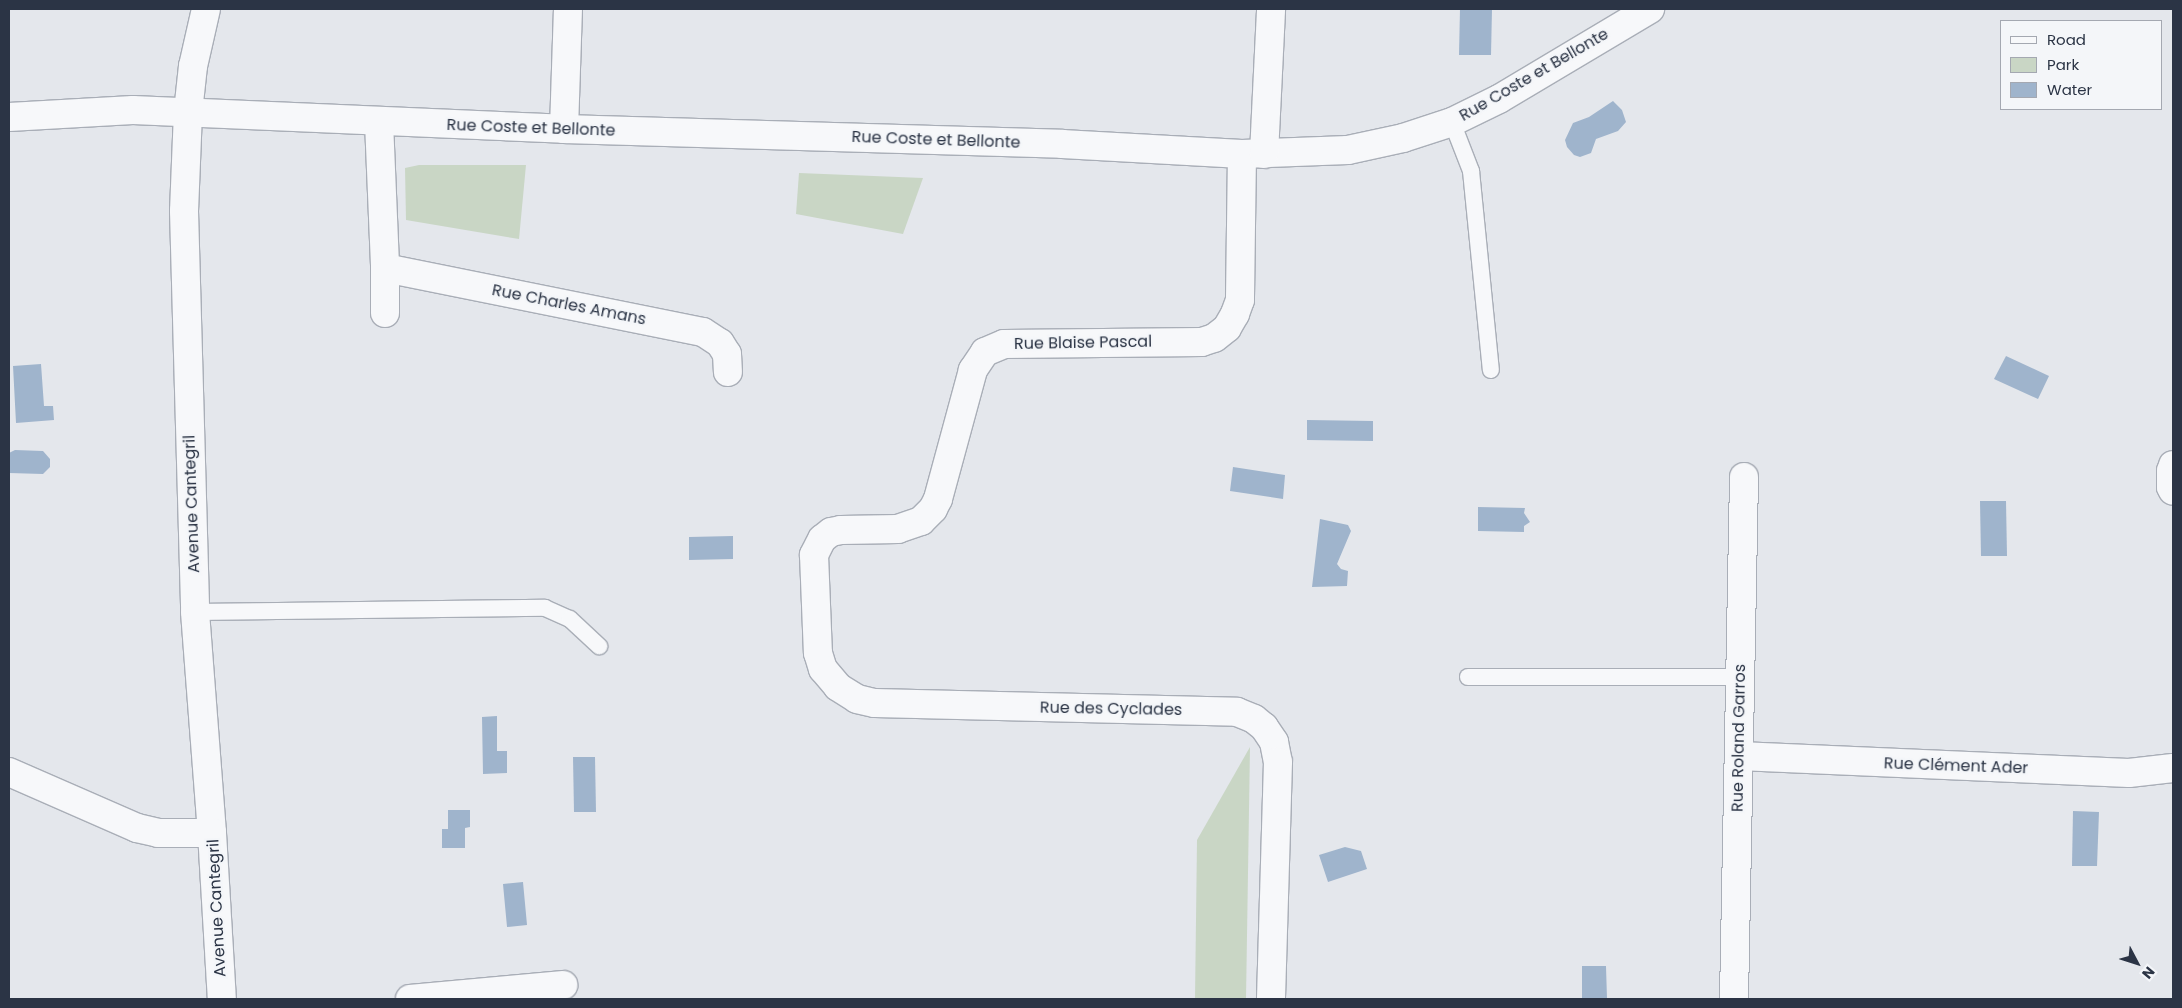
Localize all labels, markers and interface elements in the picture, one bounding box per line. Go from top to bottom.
legend [2000,20,2162,110]
street label: Rue Coste et Bellonte [1456,24,1612,126]
text: Road [2047,29,2086,50]
text: Park [2047,54,2079,75]
text: Water [2047,79,2092,100]
street label: Rue Coste et Bellonte [446,115,616,141]
street label: Rue Coste et Bellonte [851,127,1021,153]
street label: Rue Charles Amans [490,281,648,329]
street label: Rue Blaise Pascal [1014,332,1152,354]
street label: Avenue Cantegril [180,435,204,573]
street label: Rue Roland Garros [1728,664,1750,812]
street label: Rue des Cyclades [1040,698,1182,720]
street label: Rue Clément Ader [1883,754,2029,778]
street label: Avenue Cantegril [204,839,230,977]
north arrow [2112,938,2162,988]
text: N [2137,962,2160,983]

